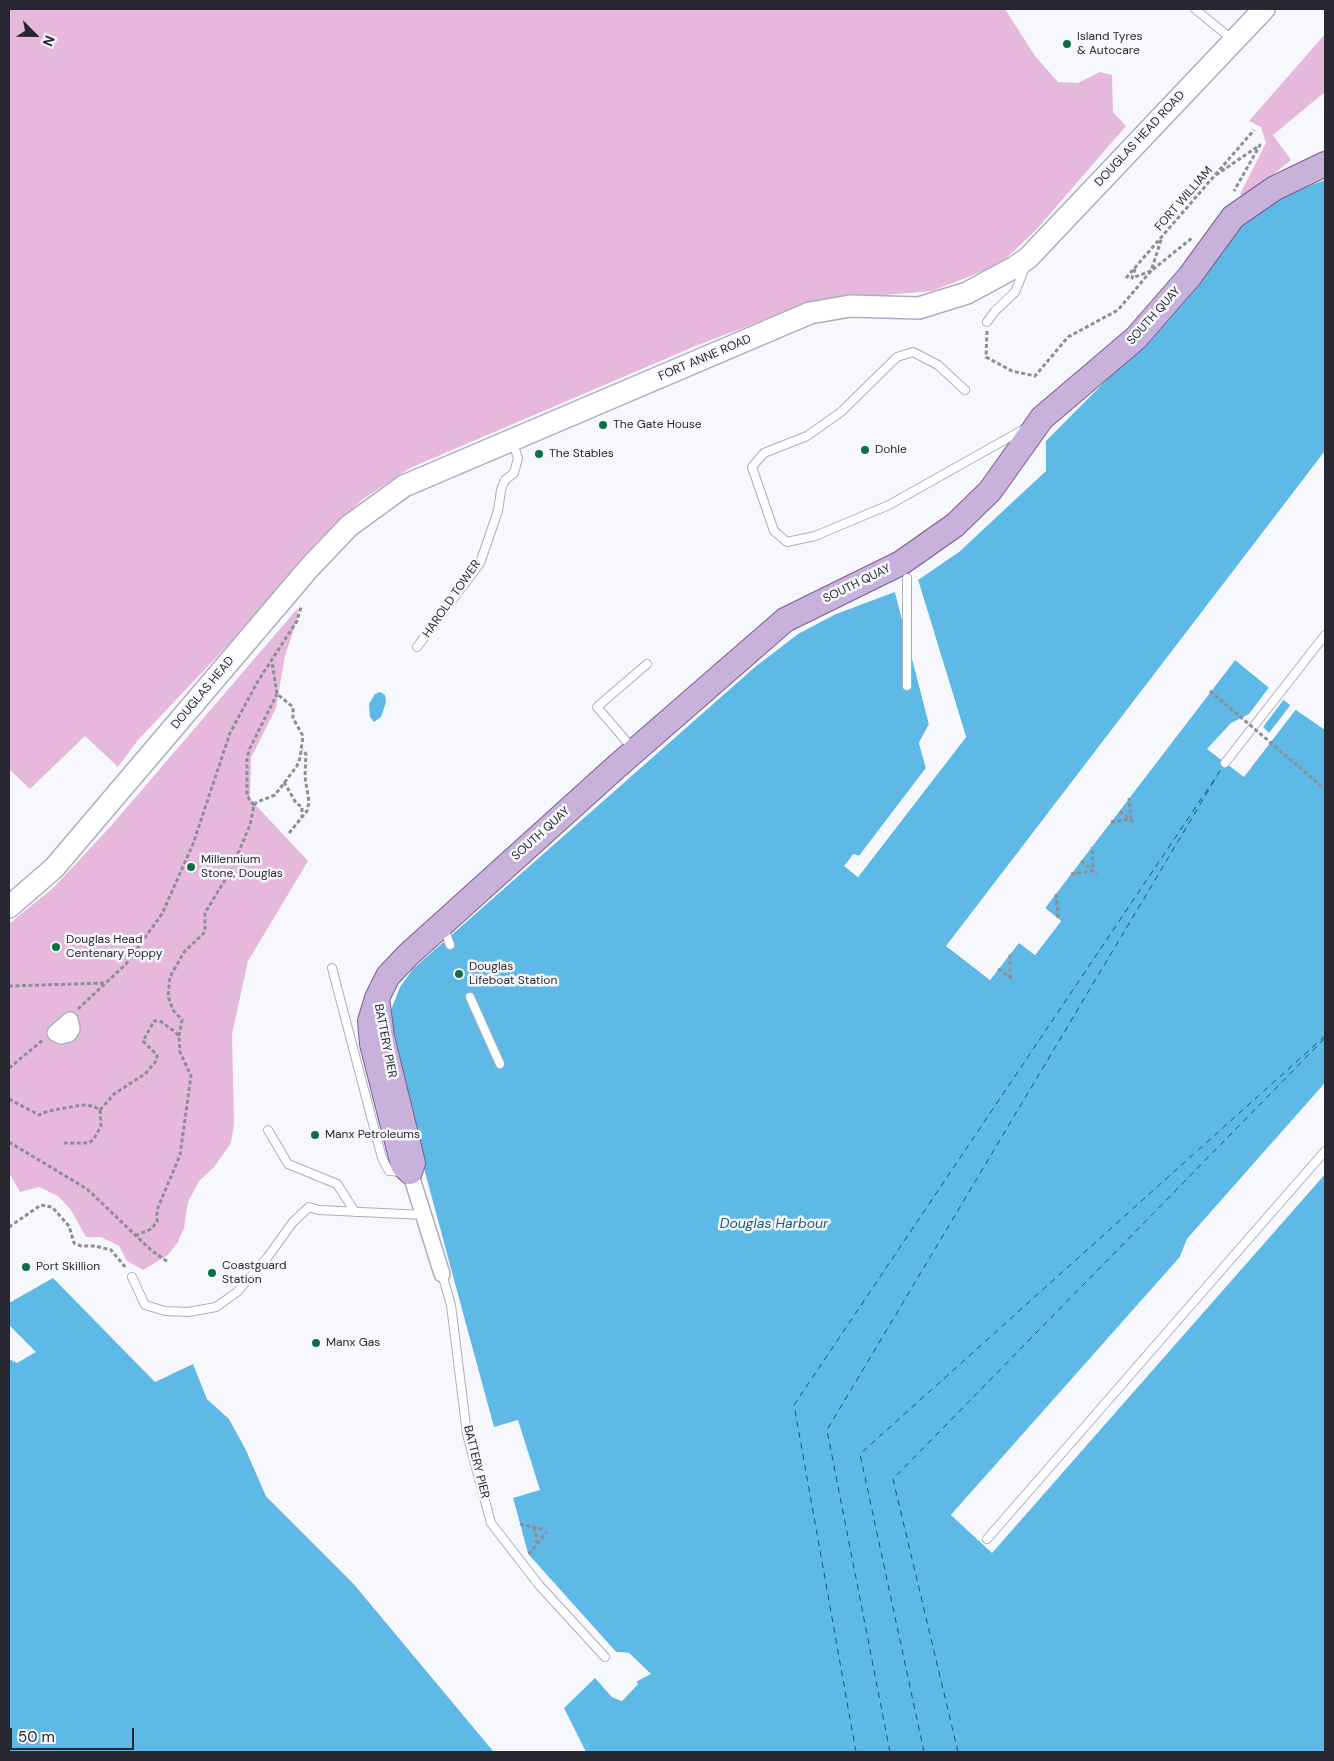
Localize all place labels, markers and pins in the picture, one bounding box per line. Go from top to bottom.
place label: Island Tyres & Autocare [1077,30,1142,58]
marker: Island Tyres & Autocare [1061,38,1073,50]
place label: The Gate House [613,418,702,432]
marker: The Gate House [597,419,609,431]
place label: Dohle [875,443,907,457]
marker: Dohle [859,444,871,456]
place label: The Stables [549,447,614,461]
marker: The Stables [533,448,545,460]
place label: Millennium Stone, Douglas [201,853,283,881]
marker: Millennium Stone, Douglas [185,861,197,873]
place label: Douglas Head Centenary Poppy [66,933,162,961]
marker: Douglas Head Centenary Poppy [50,941,62,953]
place label: Douglas Lifeboat Station [469,960,557,988]
marker: Douglas Lifeboat Station [453,968,465,980]
place label: Manx Petroleums [325,1128,420,1142]
marker: Manx Petroleums [309,1129,321,1141]
place label: Coastguard Station [222,1259,287,1287]
place label: Port Skillion [36,1260,100,1274]
marker: Port Skillion [20,1261,32,1273]
marker: Coastguard Station [206,1267,218,1279]
place label: Manx Gas [326,1336,380,1350]
marker: Manx Gas [310,1337,322,1349]

